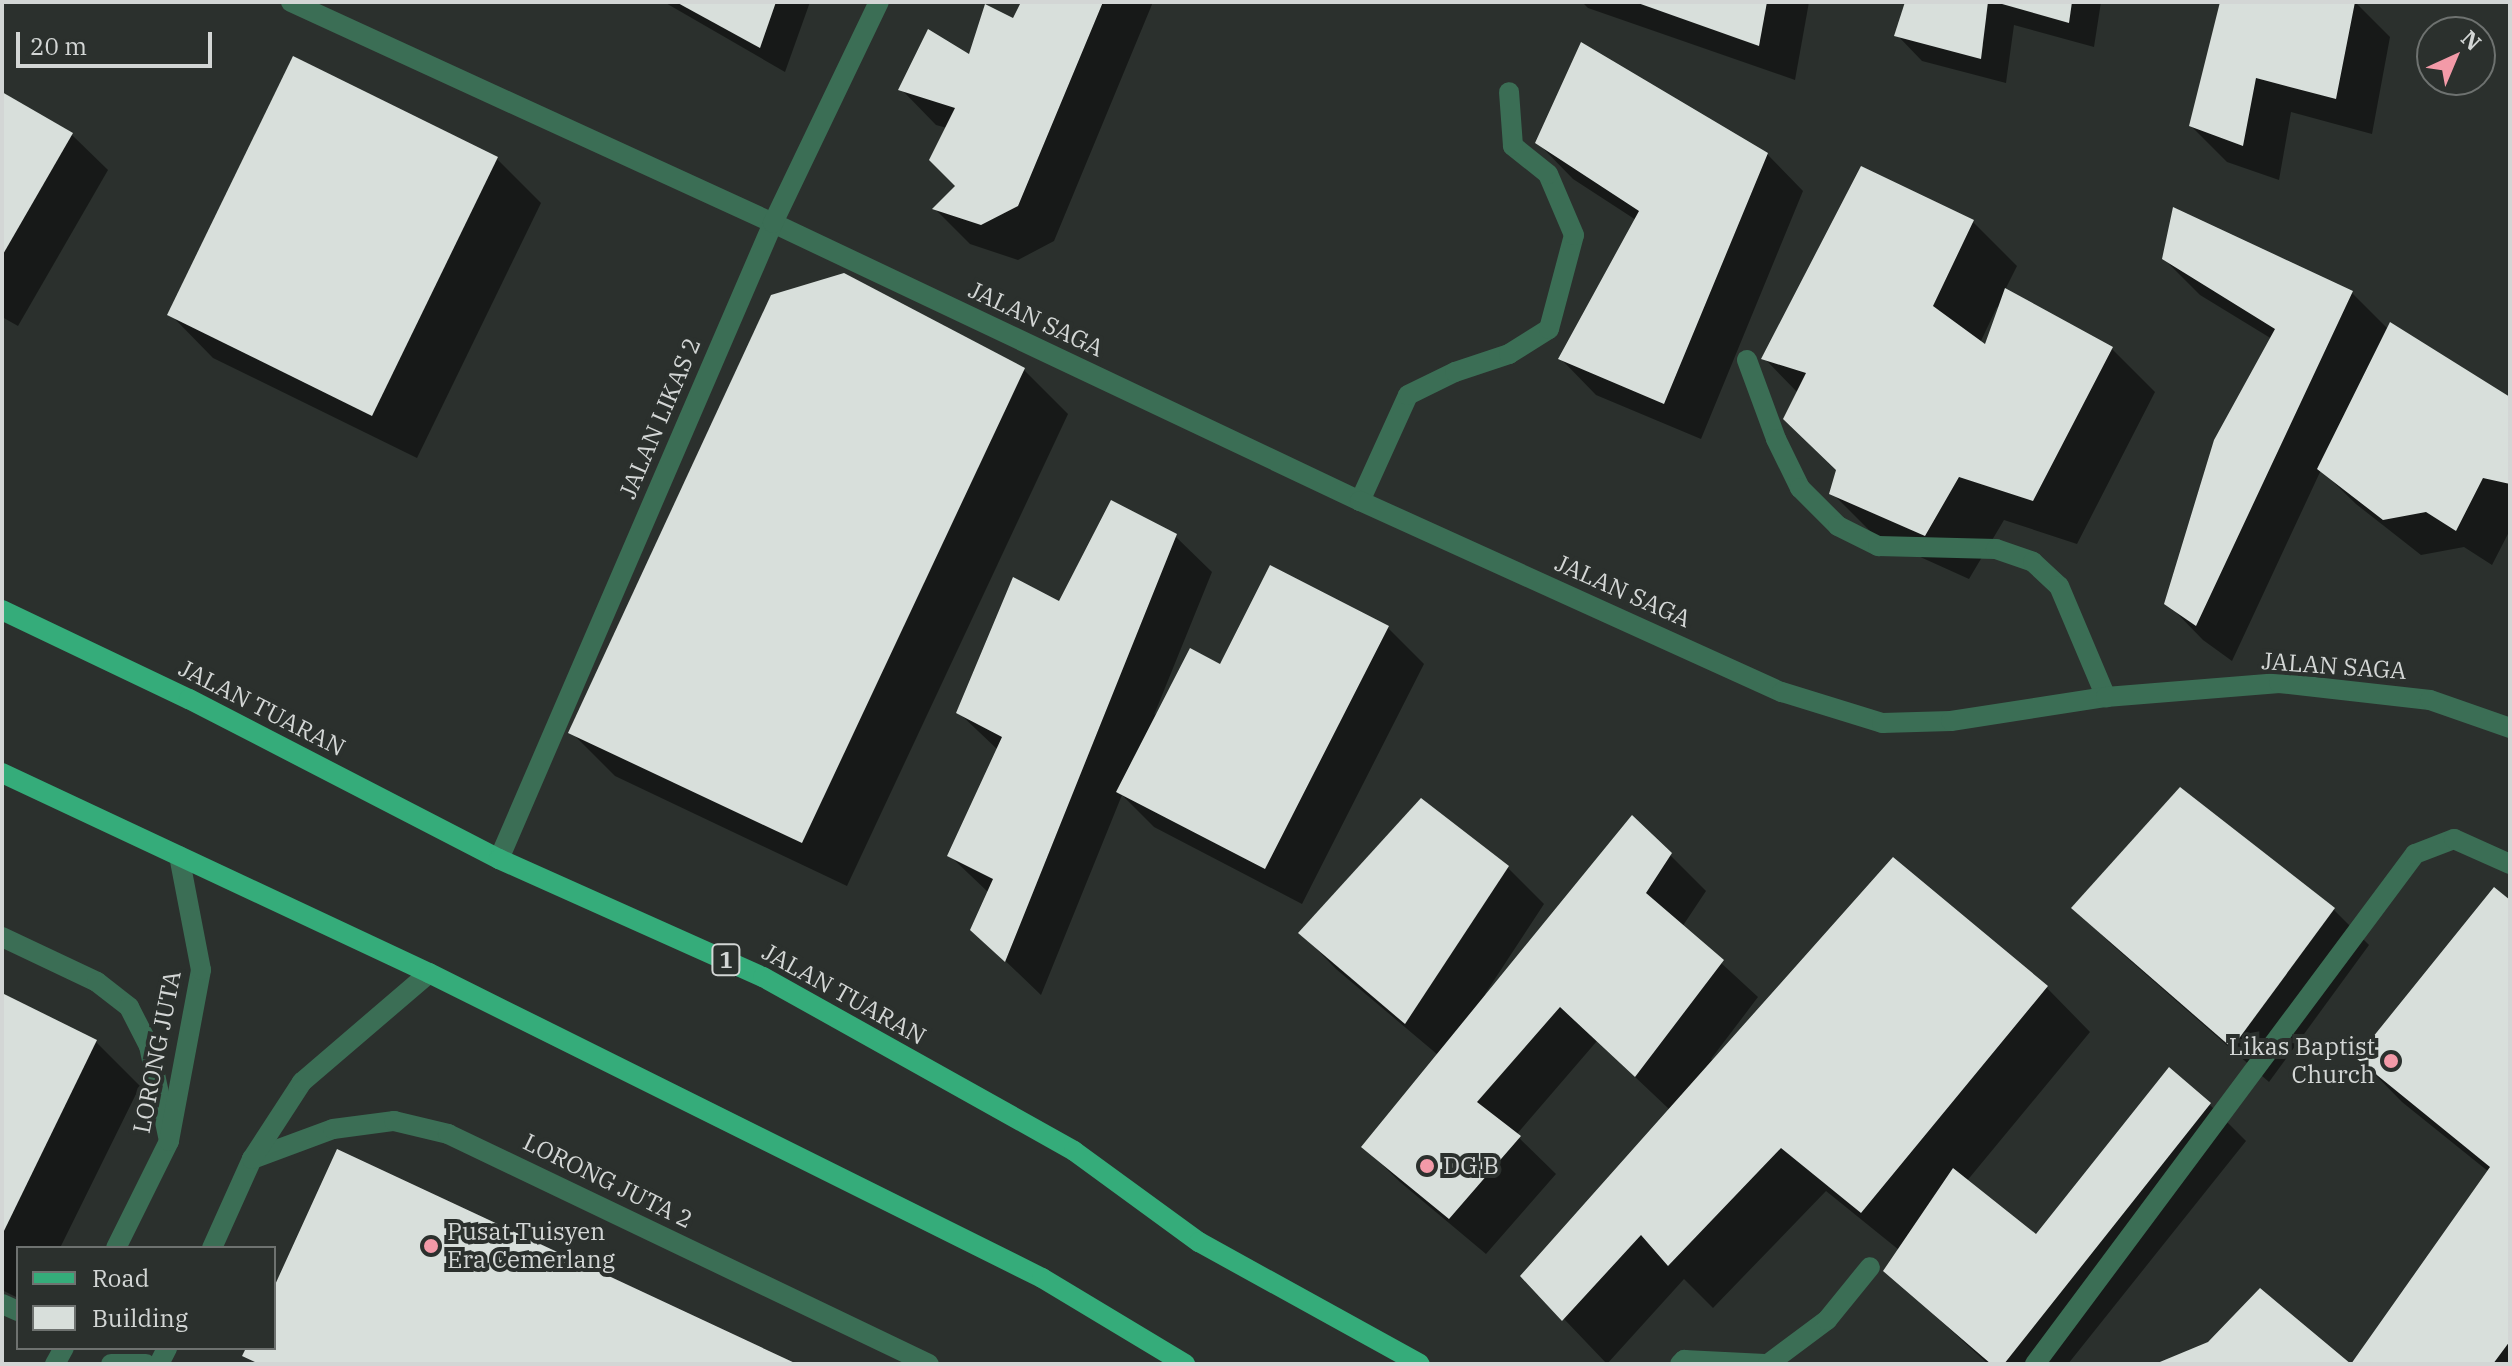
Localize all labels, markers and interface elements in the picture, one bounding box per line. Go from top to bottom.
scale bar [20,16,216,66]
north arrow [2416,16,2496,96]
text: N [2455,23,2488,56]
text: 20 m [30,30,87,62]
street label: JALAN SAGA [964,275,1108,363]
street label: JALAN LIKAS 2 [613,333,707,503]
street label: JALAN SAGA [1551,548,1695,634]
street label: JALAN SAGA [2261,647,2407,685]
street label: JALAN TUARAN [174,654,350,762]
street label: JALAN TUARAN [757,937,931,1051]
road number: 1 [710,942,742,978]
street label: LORONG JUTA [127,968,187,1136]
place label: Likas Baptist Church [2229,1033,2375,1089]
marker: Likas Baptist Church [2382,1052,2400,1070]
street label: LORONG JUTA 2 [519,1127,697,1235]
place label: DG B [1443,1152,1499,1180]
marker: DG B [1418,1157,1436,1175]
place label: Pusat Tuisyen Era Cemerlang [447,1218,615,1274]
marker: Pusat Tuisyen Era Cemerlang [422,1237,440,1255]
legend [16,1246,276,1350]
text: Road [92,1262,149,1294]
text: Building [92,1302,188,1334]

